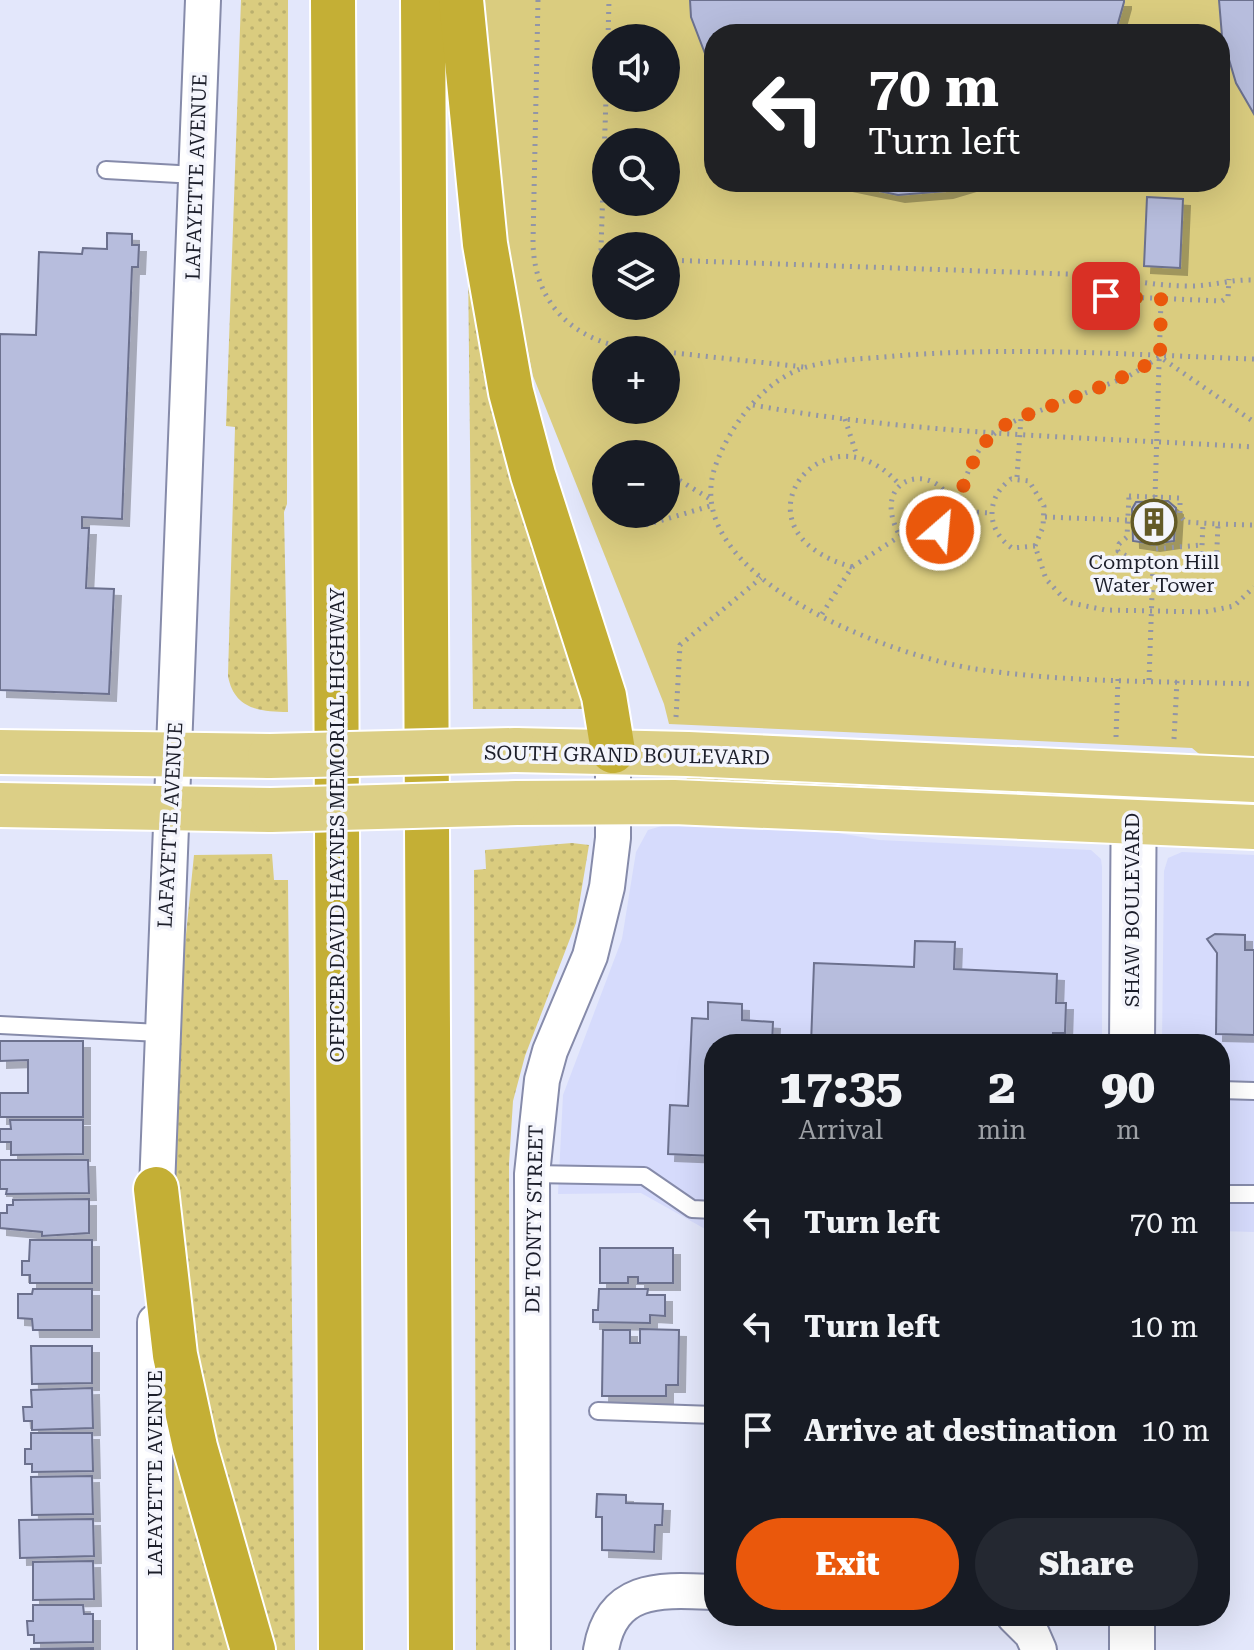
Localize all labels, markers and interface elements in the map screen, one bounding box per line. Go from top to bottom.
map controls [592,24,680,528]
button: sound [592,24,680,112]
text: 70 m [868,54,999,120]
icon: left [736,56,840,160]
street label: LAFAYETTE AVENUE [180,73,212,281]
text: Turn left [868,121,1020,163]
button: search [592,128,680,216]
button: layers [592,232,680,320]
pin [1072,262,1140,330]
icon: arrive [1084,274,1128,318]
button: + [592,336,680,424]
button: − [592,440,680,528]
position arrow [898,488,982,572]
building icon: Compton Hill Water Tower [1130,498,1178,546]
place label: Compton Hill Water Tower [1089,550,1219,597]
street label: OFFICER DAVID HAYNES MEMORIAL HIGHWAY [325,587,349,1063]
street label: LAFAYETTE AVENUE [153,721,187,929]
street label: SOUTH GRAND BOULEVARD [484,741,770,769]
street label: SHAW BOULEVARD [1120,813,1144,1007]
text: 17:35 [779,1059,902,1115]
text: 2 [988,1059,1015,1115]
text: 90 [1101,1059,1155,1115]
text: Arrival [798,1115,883,1145]
text: min [977,1115,1026,1145]
text: m [1116,1115,1140,1145]
street label: DE TONTY STREET [520,1124,548,1314]
icon: left [736,1200,780,1244]
text: Turn left [804,1205,940,1240]
text: 70 m [1129,1205,1198,1240]
icon: left [736,1304,780,1348]
text: Turn left [804,1309,940,1344]
text: 10 m [1129,1309,1198,1344]
street label: LAFAYETTE AVENUE [143,1370,167,1576]
icon: arrive [736,1408,780,1452]
text: Arrive at destination [804,1413,1117,1448]
text: 10 m [1141,1413,1210,1448]
button: Exit [736,1518,959,1610]
button: Share [975,1518,1198,1610]

